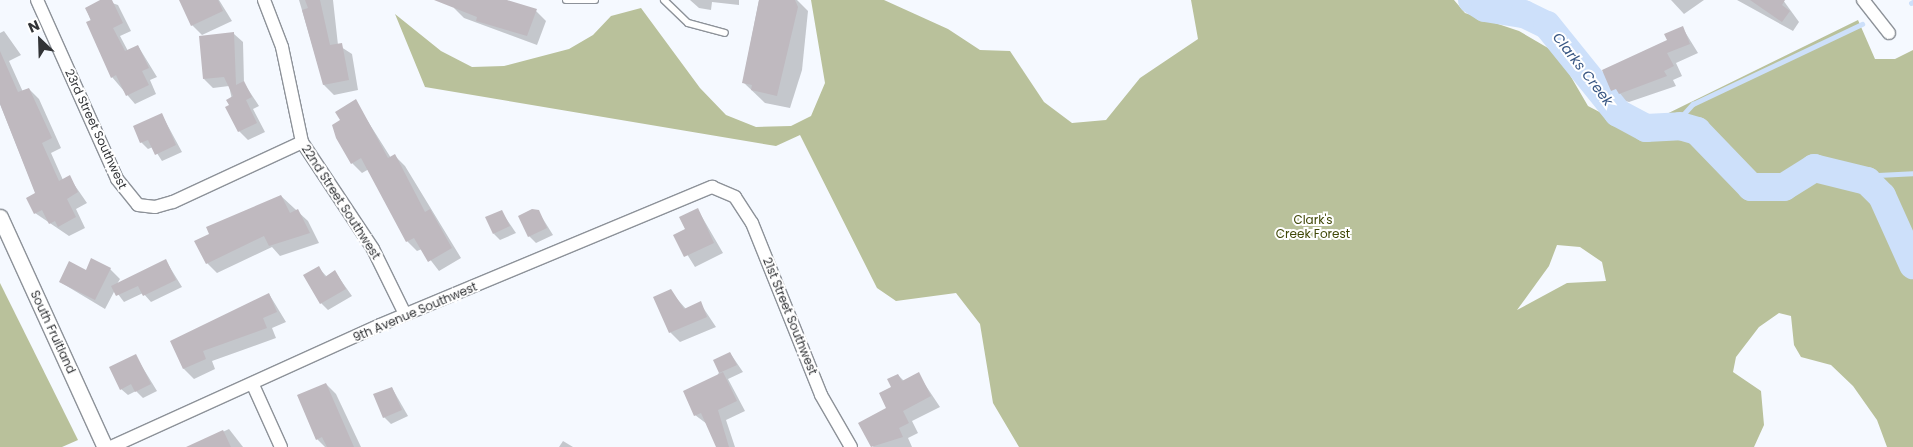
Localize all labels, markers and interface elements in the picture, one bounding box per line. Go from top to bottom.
north arrow [15,15,65,65]
text: N [25,15,43,38]
water label: Clarks Creek [1549,29,1617,109]
street label: 23rd Street Southwest [62,67,130,191]
street label: 22nd Street Southwest [299,142,383,262]
park label: Clark's Creek Forest [1276,213,1350,241]
street label: 21st Street Southwest [760,255,820,377]
street label: 9th Avenue Southwest [351,279,479,345]
street label: South Fruitland [27,288,79,376]

